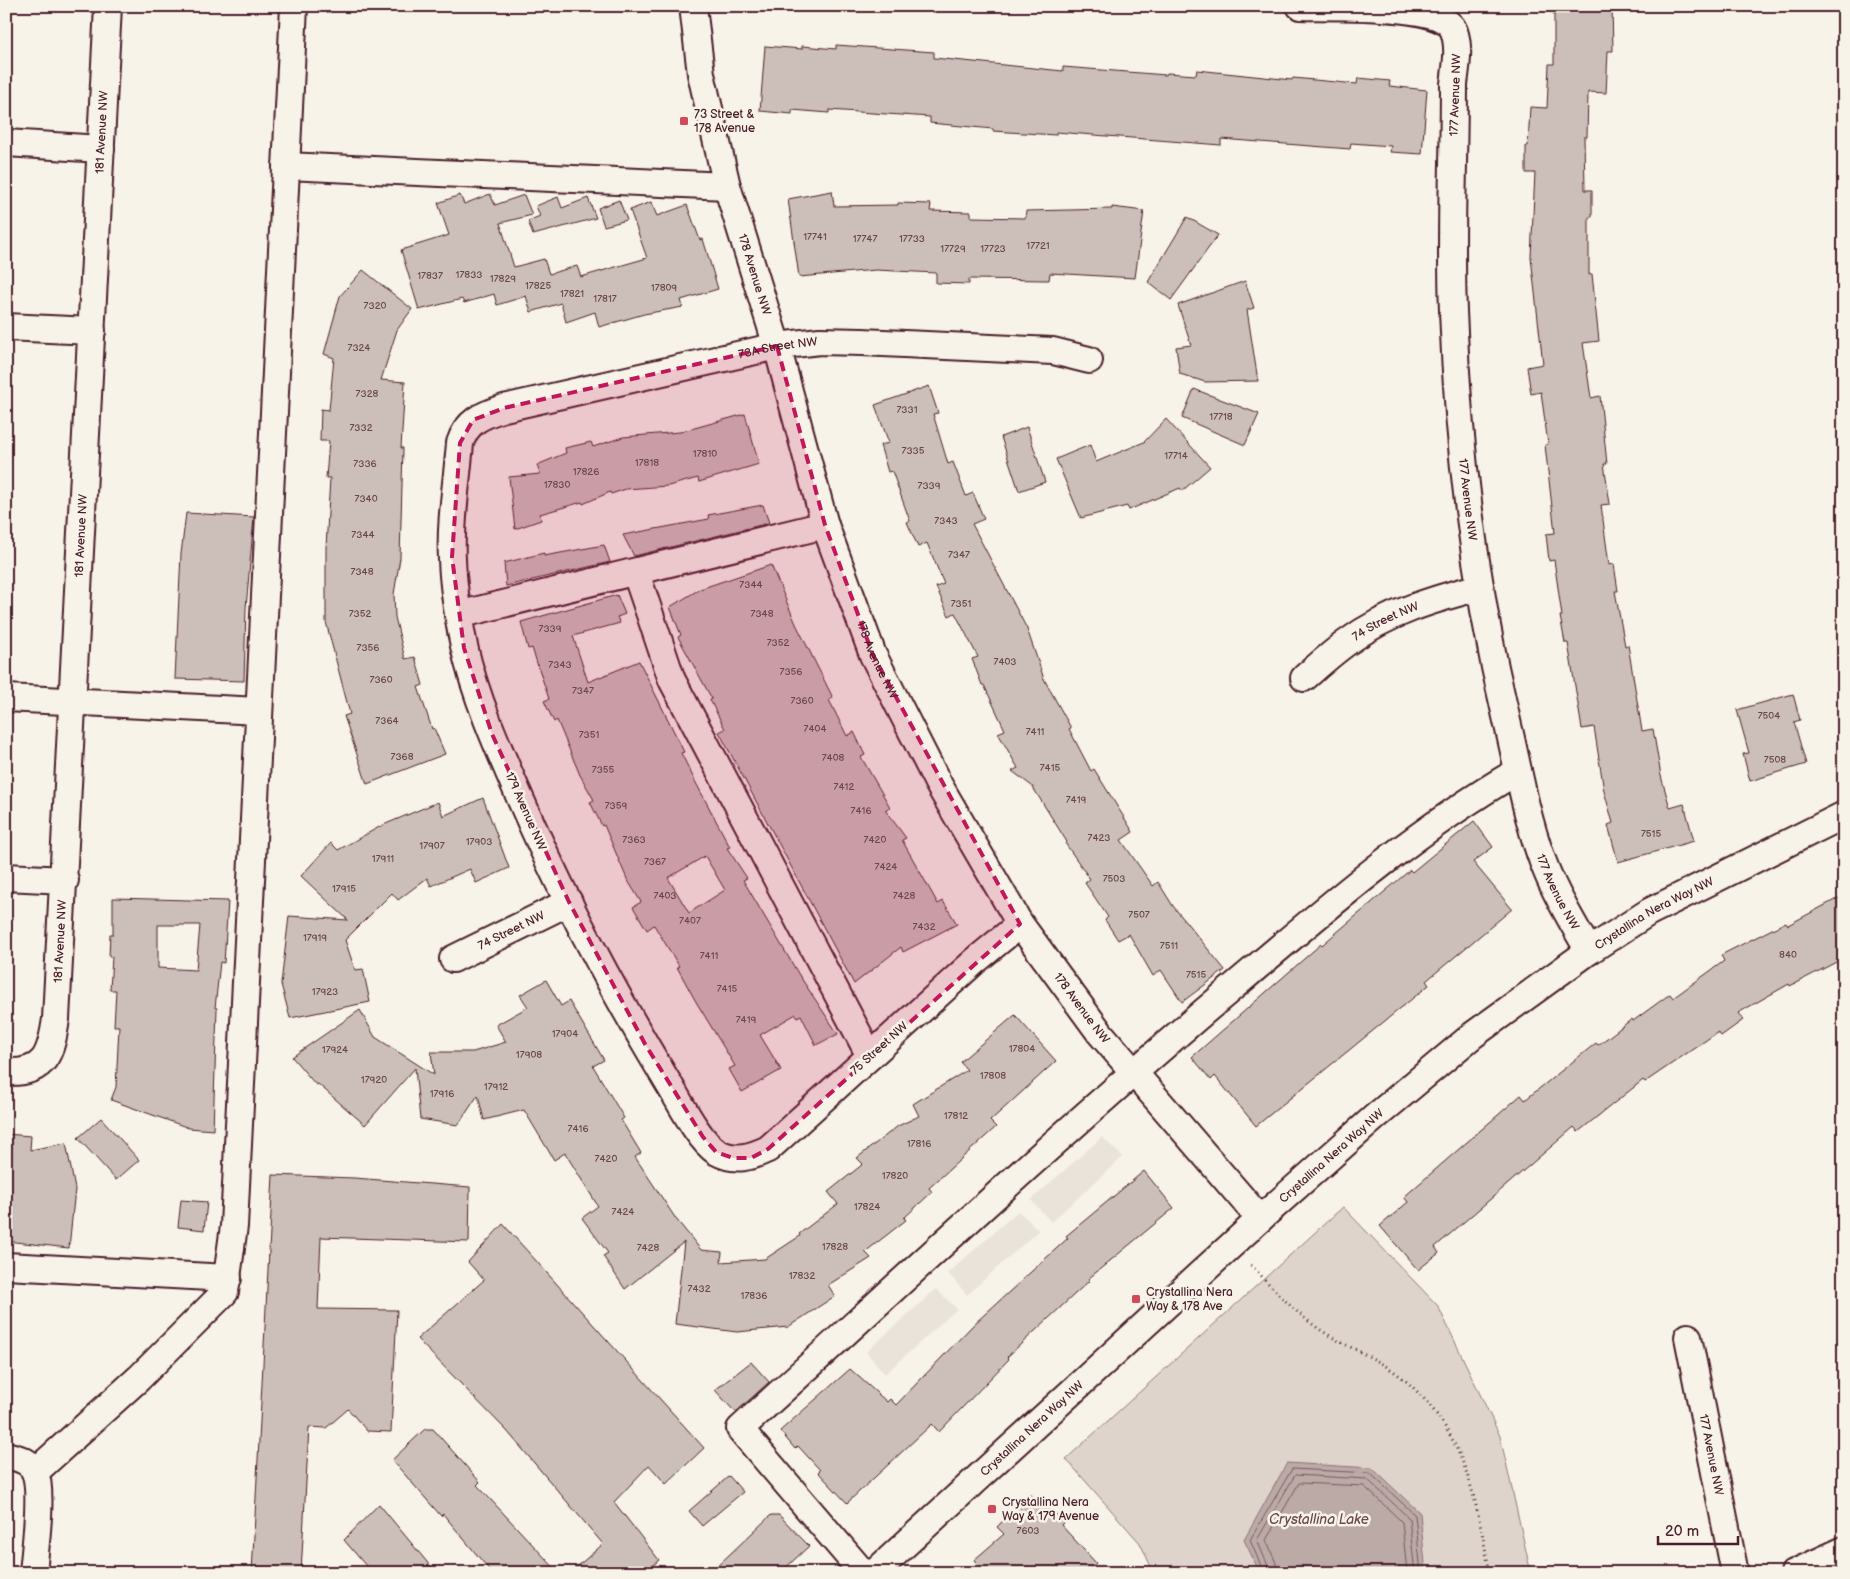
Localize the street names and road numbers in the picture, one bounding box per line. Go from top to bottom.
street label: 177 Avenue NW [1447,53,1464,137]
street label: 181 Avenue NW [92,90,112,174]
street label: 178 Avenue NW [734,232,774,317]
street label: 73A Street NW [737,334,818,363]
street label: 177 Avenue NW [1455,458,1480,542]
street label: 181 Avenue NW [72,494,91,578]
street label: 74 Street NW [1349,599,1421,644]
street label: 178 Avenue NW [853,619,901,702]
street label: 179 Avenue NW [502,770,550,853]
street label: 177 Avenue NW [1533,852,1582,933]
street label: Crystallina Nera Way NW [1592,874,1716,953]
street label: 181 Avenue NW [51,899,70,983]
street label: 74 Street NW [476,908,547,954]
street label: 178 Avenue NW [1050,970,1113,1047]
street label: 75 Street NW [848,1019,911,1078]
street label: Crystallina Nera Way NW [1276,1106,1387,1206]
street label: Crystallina Nera Way NW [977,1378,1087,1480]
street label: 177 Avenue NW [1696,1413,1726,1497]

